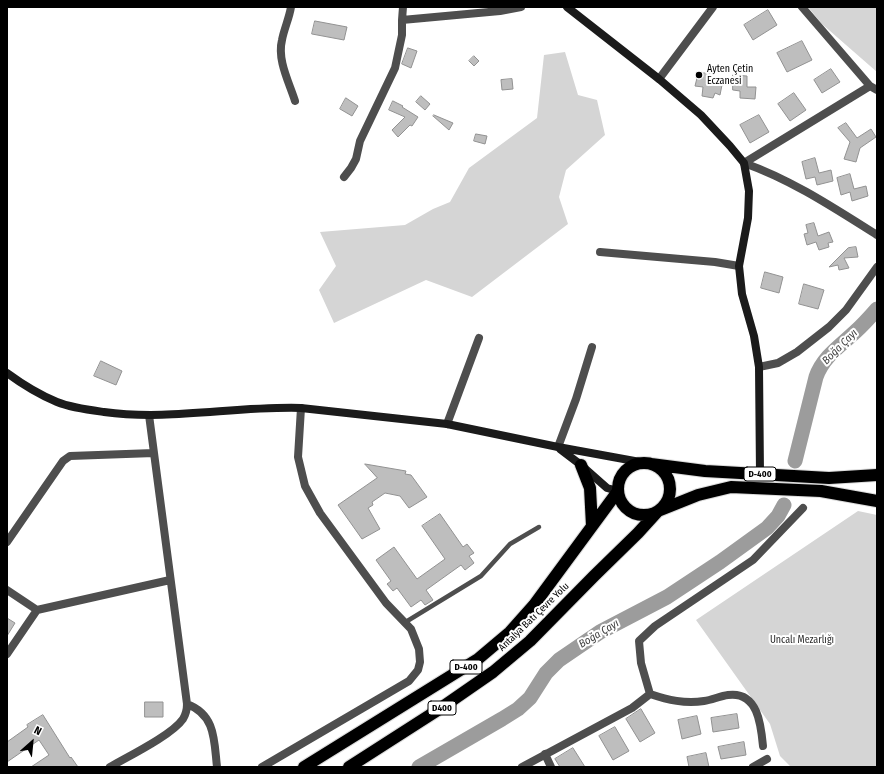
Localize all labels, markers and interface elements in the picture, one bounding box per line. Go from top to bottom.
place label: Ayten Çetin Eczanesi [707,63,753,86]
marker: Ayten Çetin Eczanesi [694,70,704,80]
water label: Boğa Çayı [820,327,860,367]
road number: D-400 [744,467,776,481]
street label: Antalya Batı Çevre Yolu [496,580,572,654]
water label: Boğa Çayı [577,617,621,651]
park label: Uncalı Mezarlığı [770,634,834,646]
road number: D-400 [450,660,482,674]
road number: D400 [428,701,456,715]
north arrow [12,722,52,762]
text: N [32,724,44,738]

